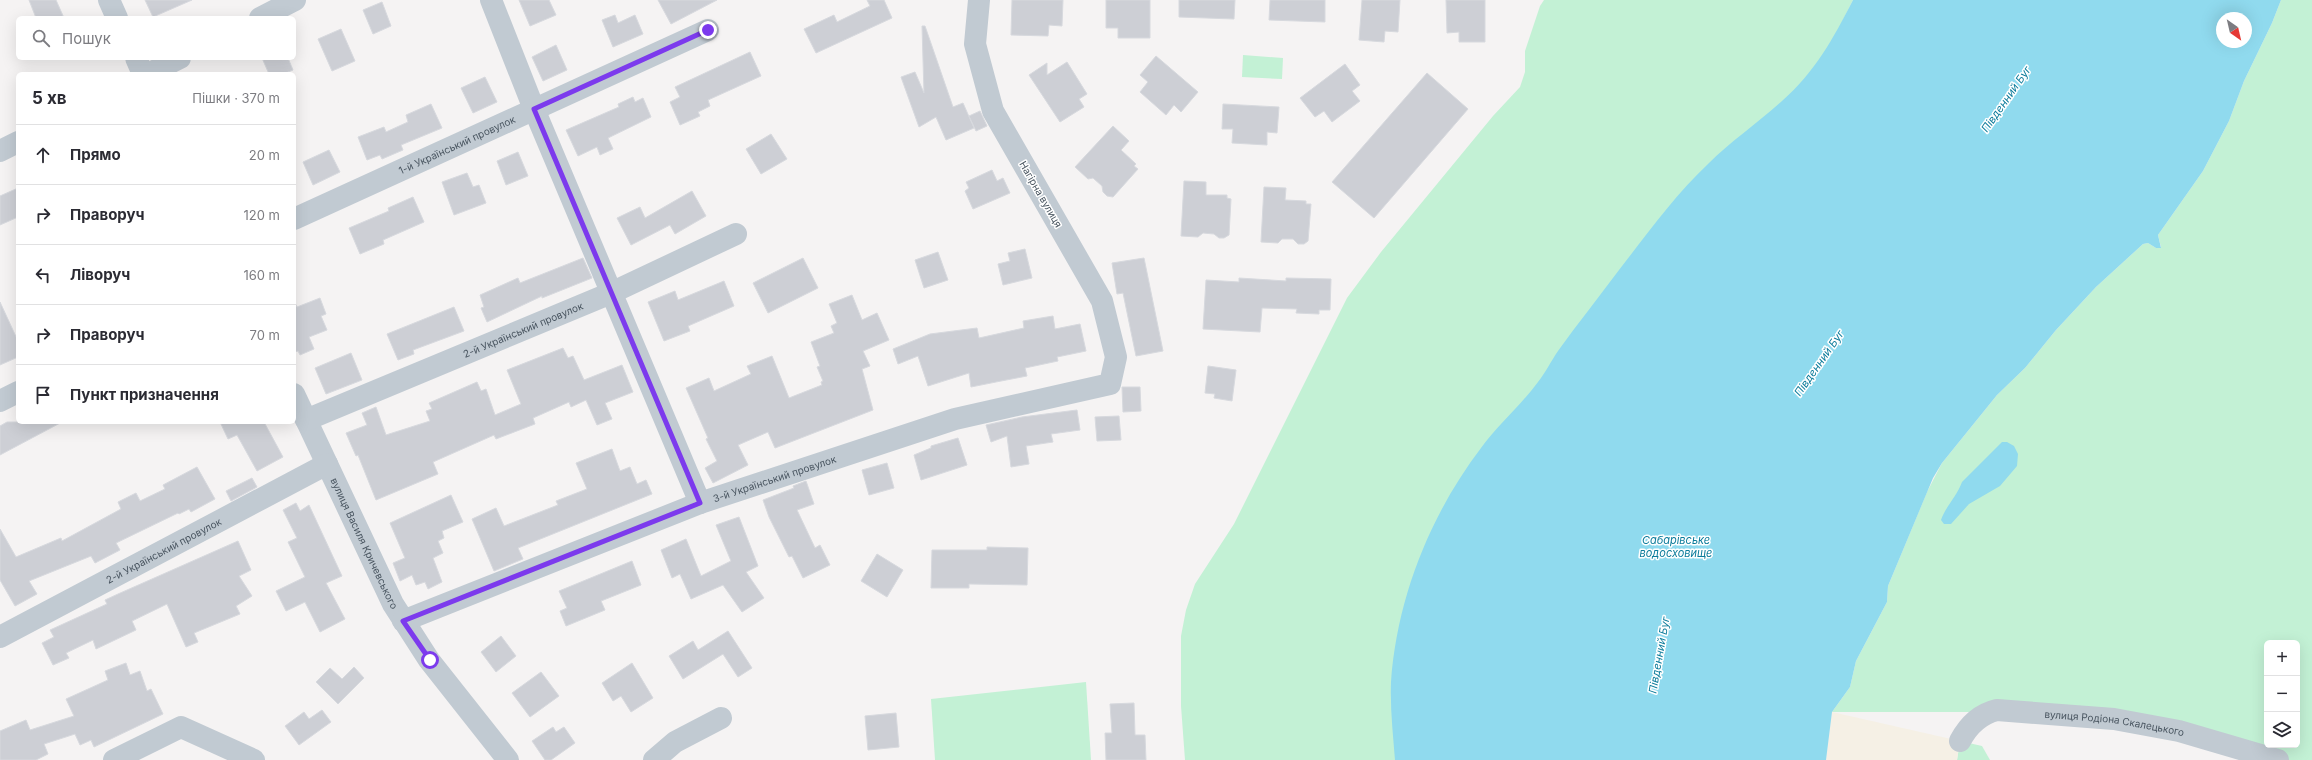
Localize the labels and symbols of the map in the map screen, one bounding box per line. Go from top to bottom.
north arrow [2216,12,2252,48]
route end [699,21,717,39]
water label: Південний Буг [1978,62,2035,135]
street label: 1-й Український провулок [397,113,517,176]
street label: Нагірна вулиця [1017,159,1065,229]
street label: 2-й Український провулок [461,299,585,360]
water label: Південний Буг [1791,326,1848,399]
street label: 3-й Український провулок [711,452,838,504]
street label: вулиця Василя Кричевського [328,476,401,611]
street label: 2-й Український провулок [104,515,224,586]
water label: Сабарівське водосховище [1640,533,1712,560]
water label: Південний Буг [1645,614,1673,694]
route start [421,651,439,669]
street label: вулиця Родіона Скалецького [2044,708,2186,738]

